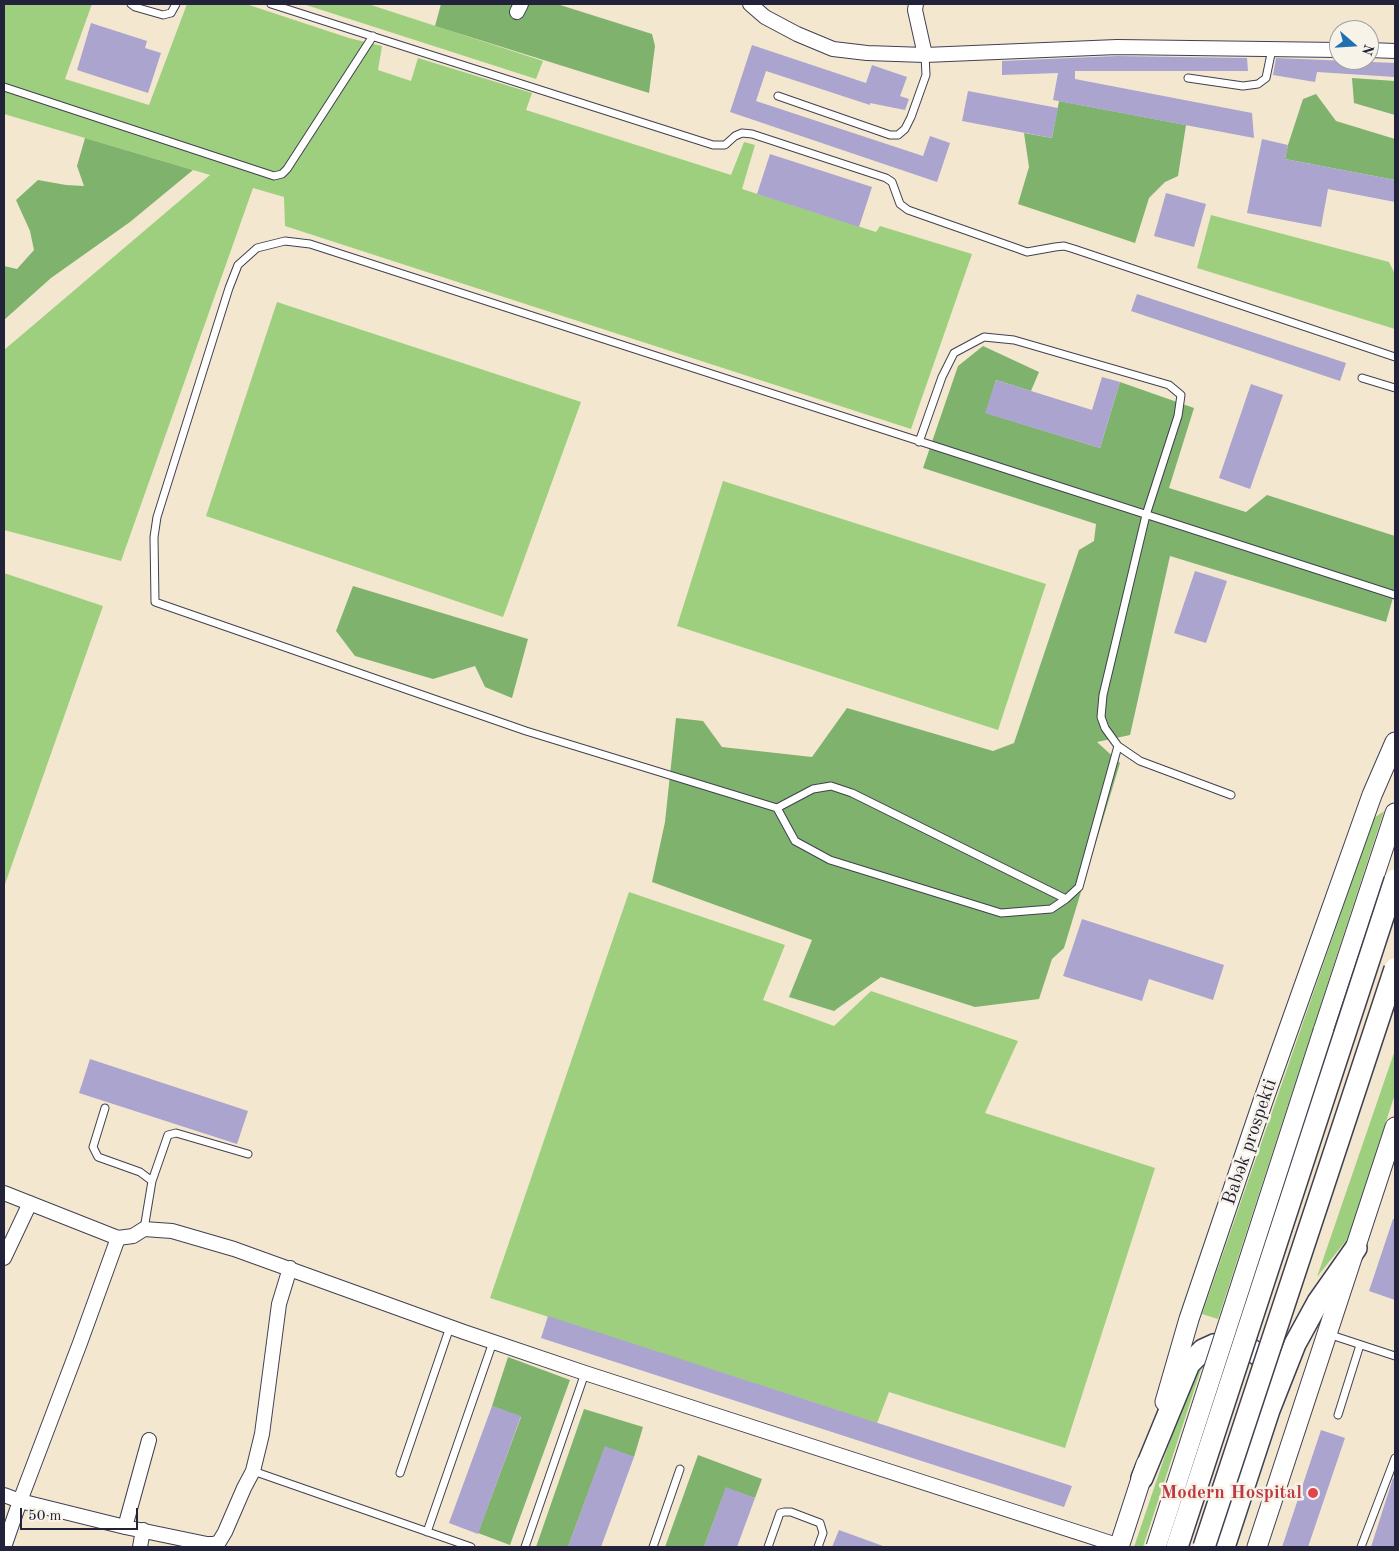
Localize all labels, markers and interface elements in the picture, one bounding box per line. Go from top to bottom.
north arrow [1329,20,1379,70]
text: N [1359,42,1376,57]
street label: Babək prospekti [1218,1076,1282,1208]
place label: Modern Hospital [1160,1482,1302,1504]
marker: Modern Hospital [1306,1486,1320,1500]
scale bar [22,1498,140,1530]
text: 50 m [28,1509,62,1524]

